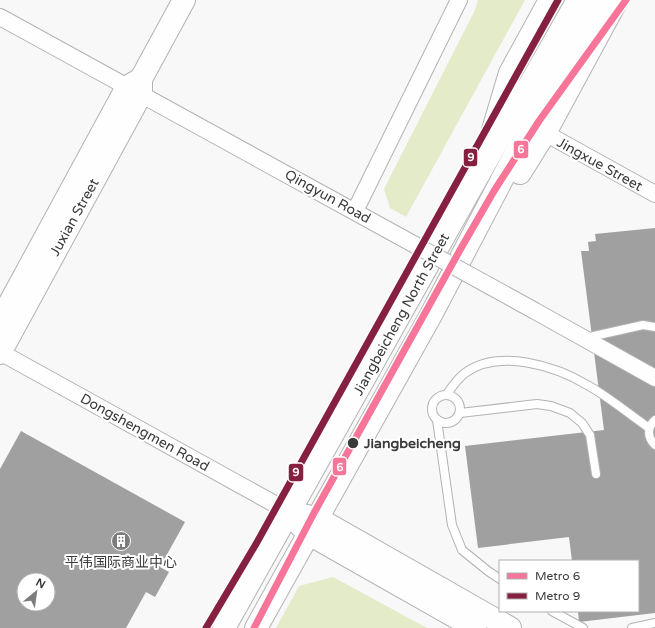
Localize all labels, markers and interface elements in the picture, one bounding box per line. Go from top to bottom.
street label: Jingxue Street [554,134,646,195]
line badge: 6 [513,140,529,159]
text: 6 [518,143,525,156]
line badge: 9 [463,148,478,167]
text: 9 [468,151,475,164]
street label: Qingyun Road [282,166,374,227]
street label: Juxian Street [46,175,103,259]
street label: Jiangbeicheng North Street [350,230,454,398]
street label: Dongshengmen Road [77,390,212,475]
place label: Jiangbeicheng [363,435,461,452]
marker: Jiangbeicheng [346,436,360,450]
line badge: 6 [332,457,347,476]
text: 6 [337,461,344,474]
line badge: 9 [288,463,304,482]
text: 9 [293,466,300,479]
building icon: 平伟国际商业中心 [110,530,132,552]
place label: 平伟国际商业中心 [65,554,177,571]
legend [499,560,639,612]
text: Metro 6 [535,569,580,583]
north arrow [16,572,56,612]
text: N [34,576,48,592]
text: Metro 9 [535,589,580,603]

